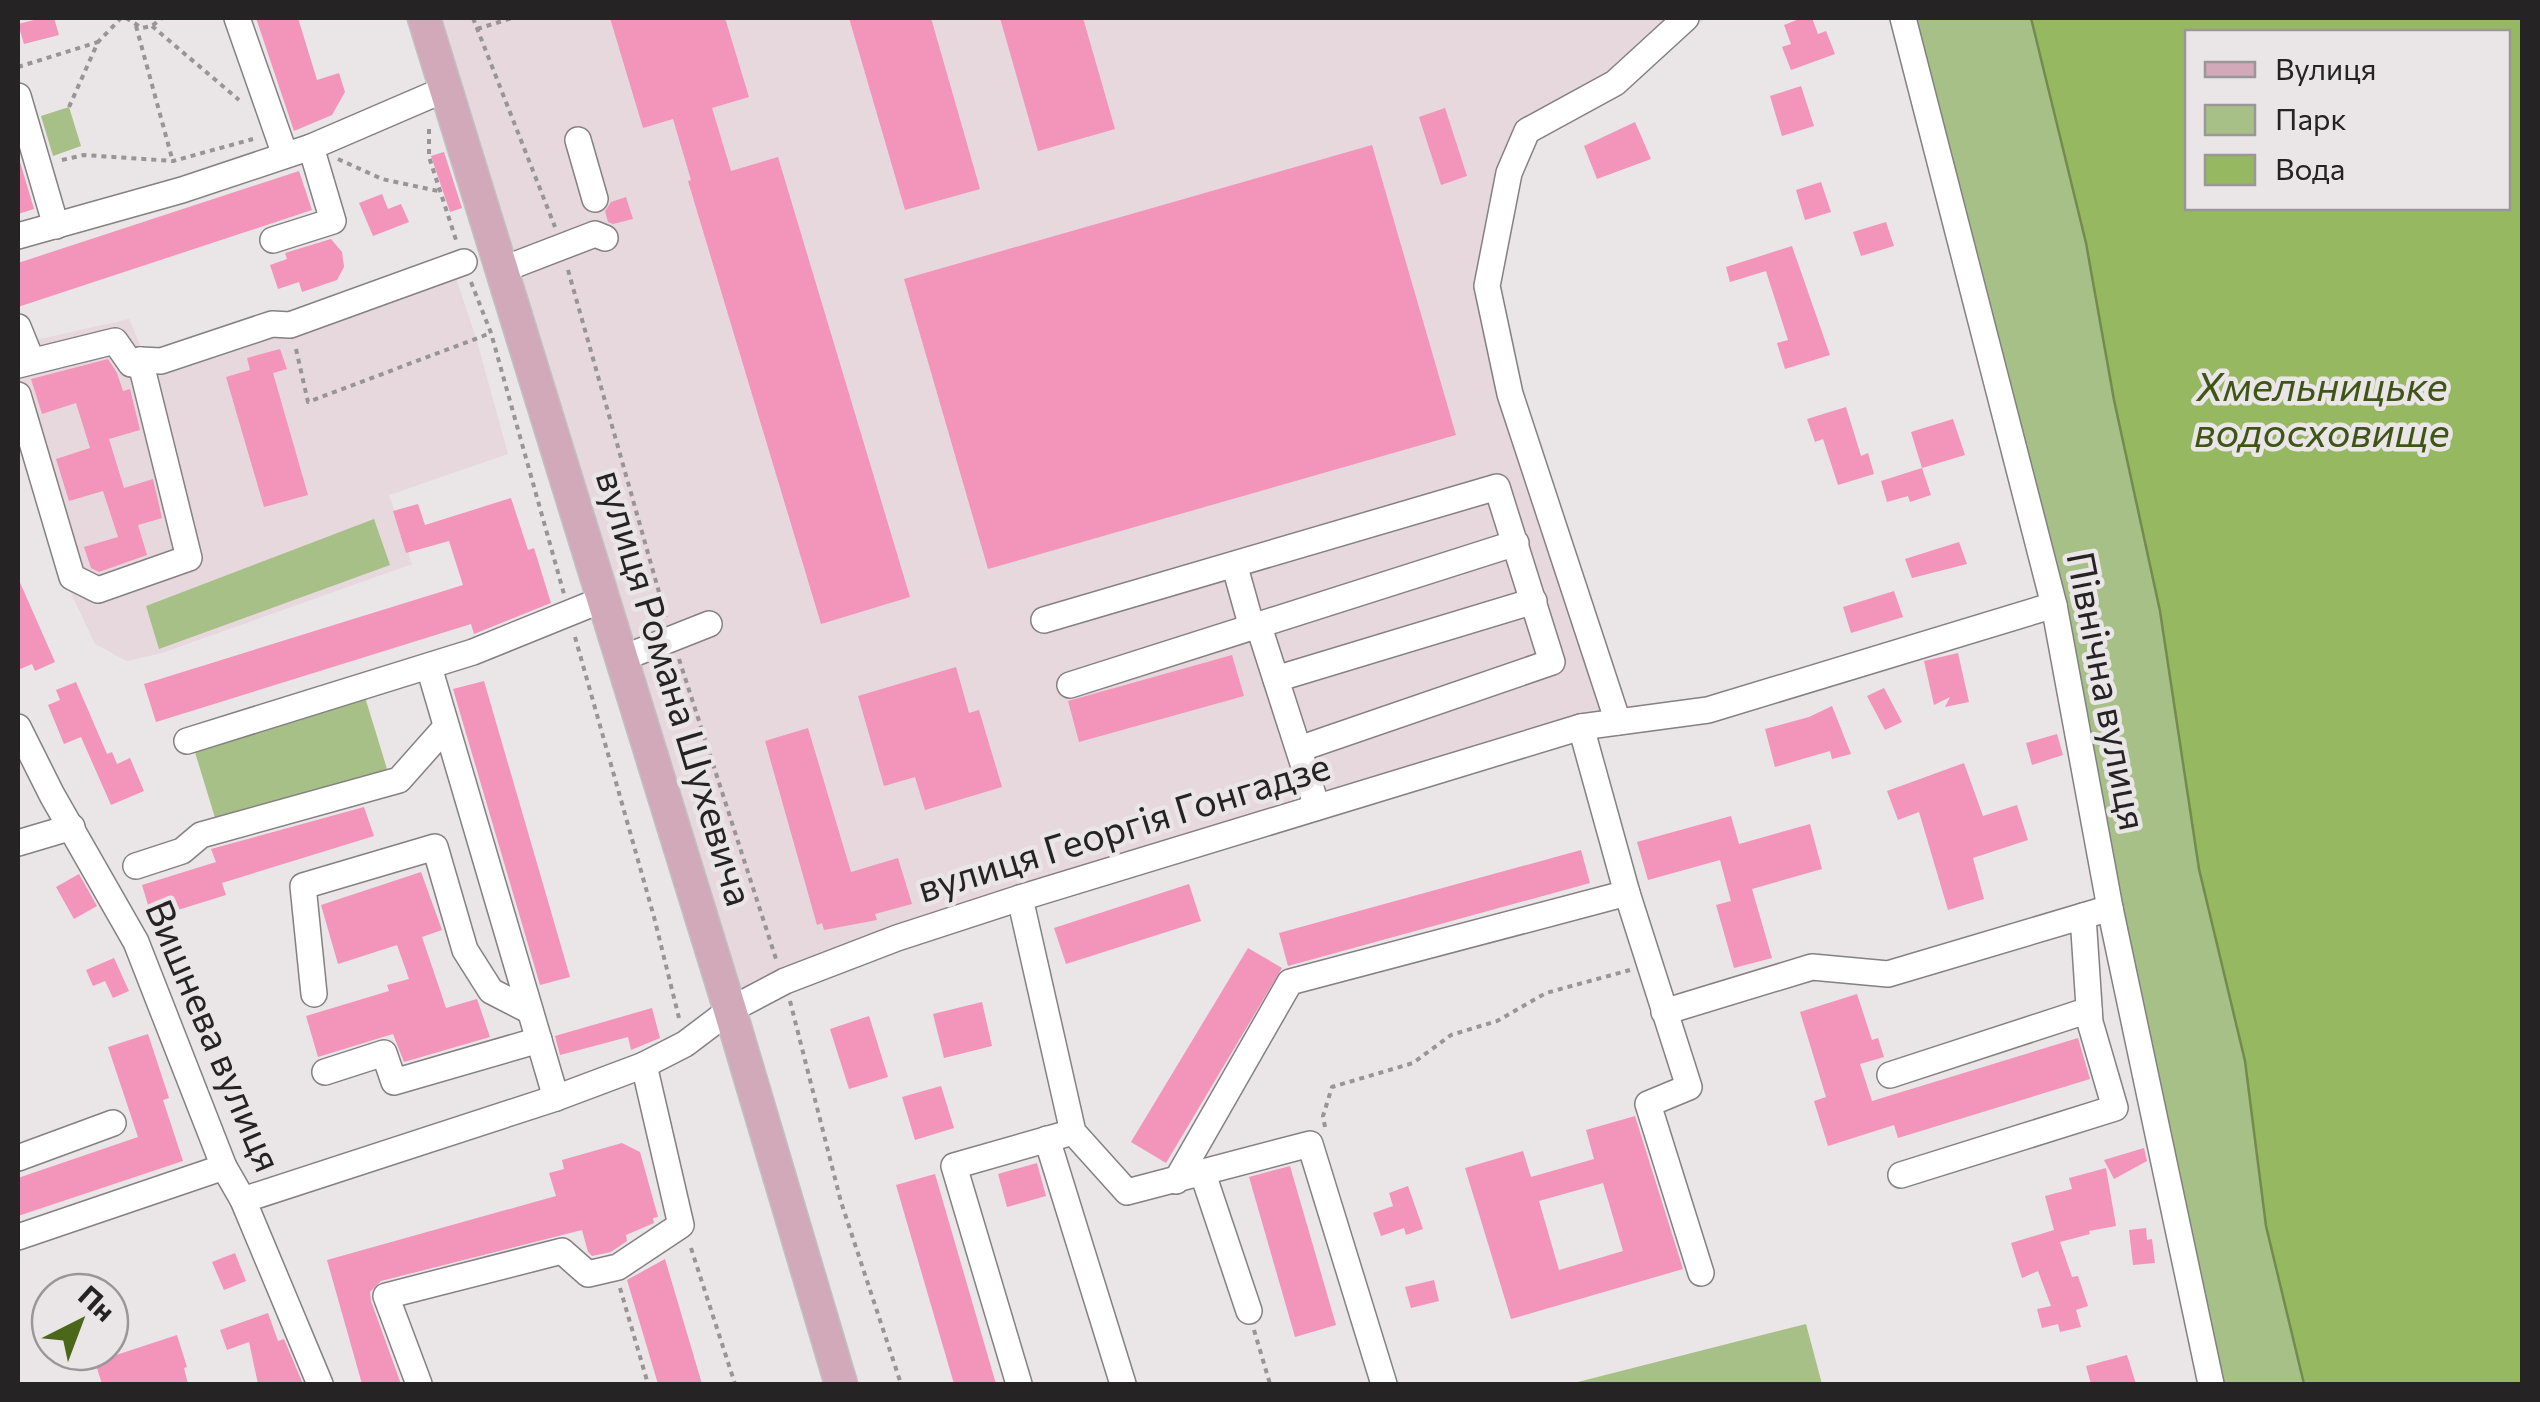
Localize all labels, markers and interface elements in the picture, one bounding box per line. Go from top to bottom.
legend [2185,30,2510,210]
text: Вулиця [2275,49,2377,86]
text: Парк [2275,99,2347,136]
text: Вода [2275,149,2345,186]
water label: Хмельницьке водосховище [2194,360,2450,455]
street label: вулиця Романа Шухевича [588,464,765,911]
street label: Північна вулиця [2058,547,2158,834]
street label: вулиця Георгія Гонгадзе [911,740,1335,911]
street label: Вишнева вулиця [137,892,294,1178]
north arrow [30,1272,130,1372]
text: Пн [72,1278,123,1328]

